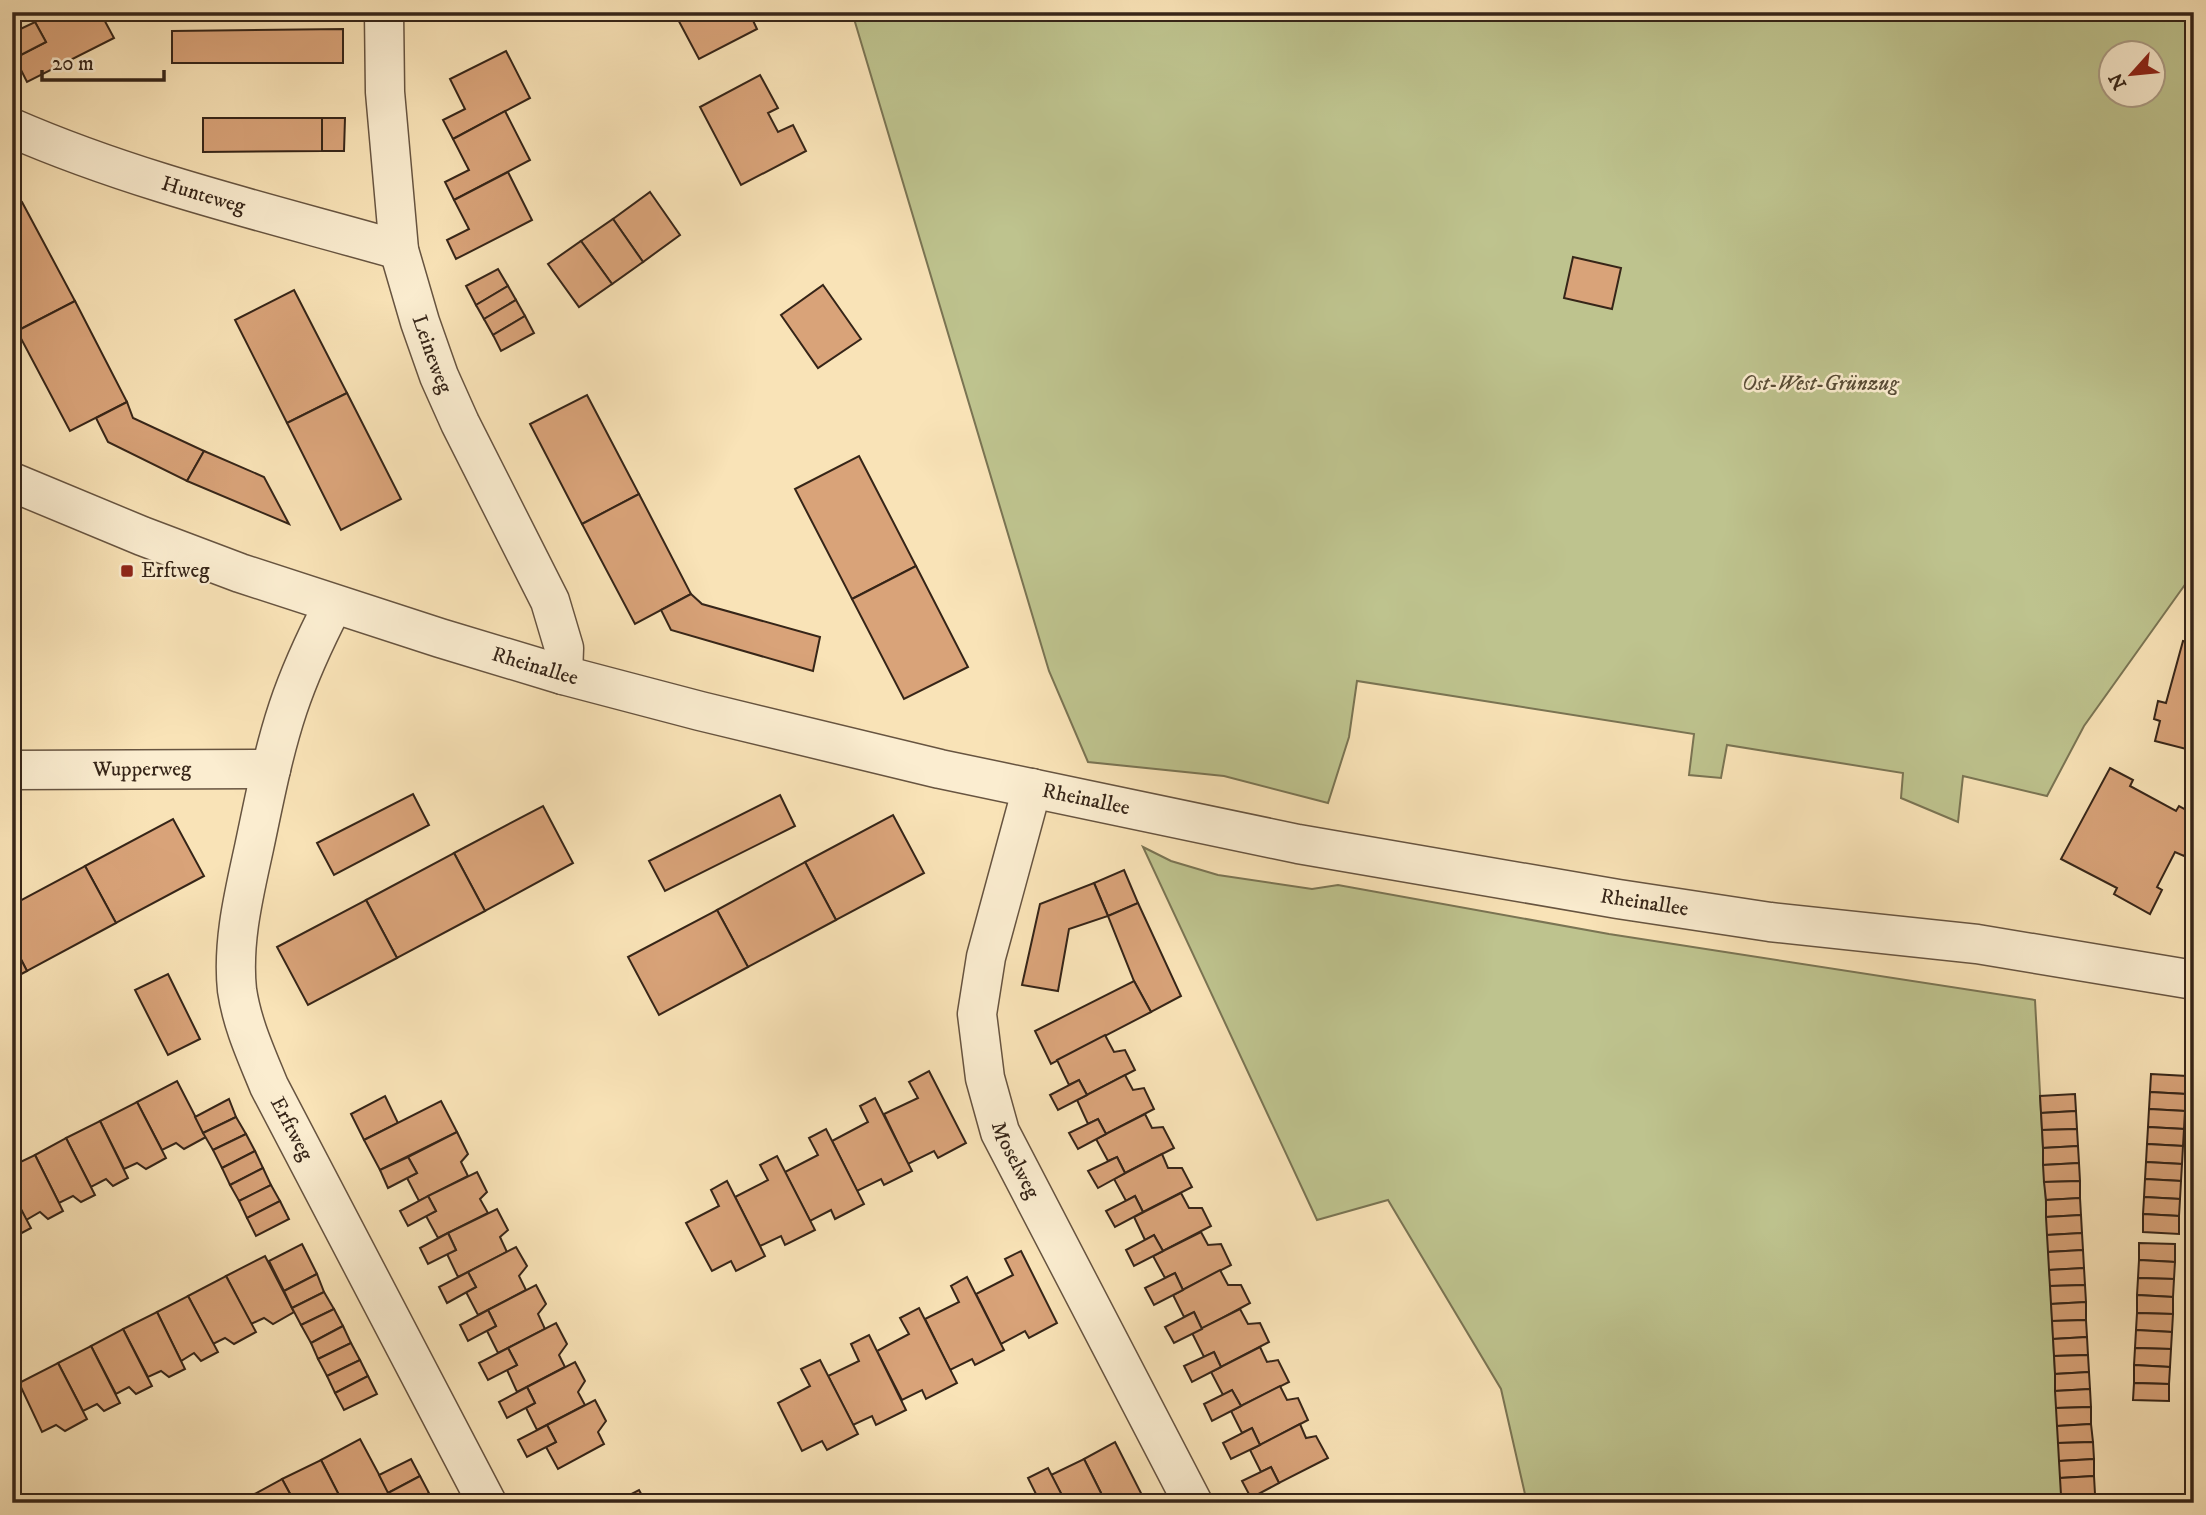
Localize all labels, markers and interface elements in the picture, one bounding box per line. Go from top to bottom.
scale bar [42,38,164,82]
north arrow [2098,38,2168,108]
text: 20 m [52,51,94,77]
text: N [2104,69,2132,93]
street label: Hunteweg [158,171,249,220]
street label: Leineweg [406,312,458,398]
park label: Ost-West-Grünzug [1742,371,1899,397]
place label: Erftweg [141,558,210,584]
marker: Erftweg [119,563,135,579]
street label: Rheinallee [489,641,581,692]
street label: Wupperweg [92,756,192,783]
street label: Rheinallee [1040,778,1132,821]
street label: Rheinallee [1598,883,1691,923]
street label: Erftweg [264,1092,319,1166]
street label: Moselweg [985,1119,1046,1204]

